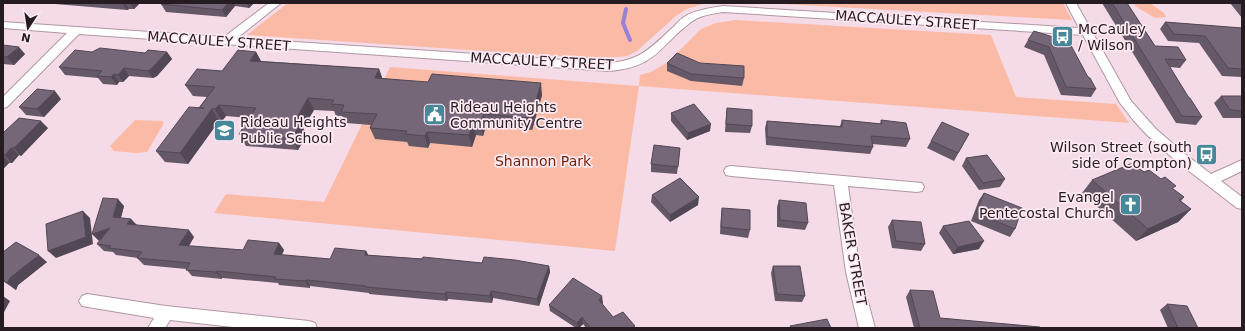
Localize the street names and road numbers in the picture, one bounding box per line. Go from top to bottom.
street label: MACCAULEY STREET [835,7,980,33]
street label: MACCAULEY STREET [147,28,292,54]
street label: MACCAULEY STREET [470,49,615,73]
street label: BAKER STREET [836,201,870,307]

